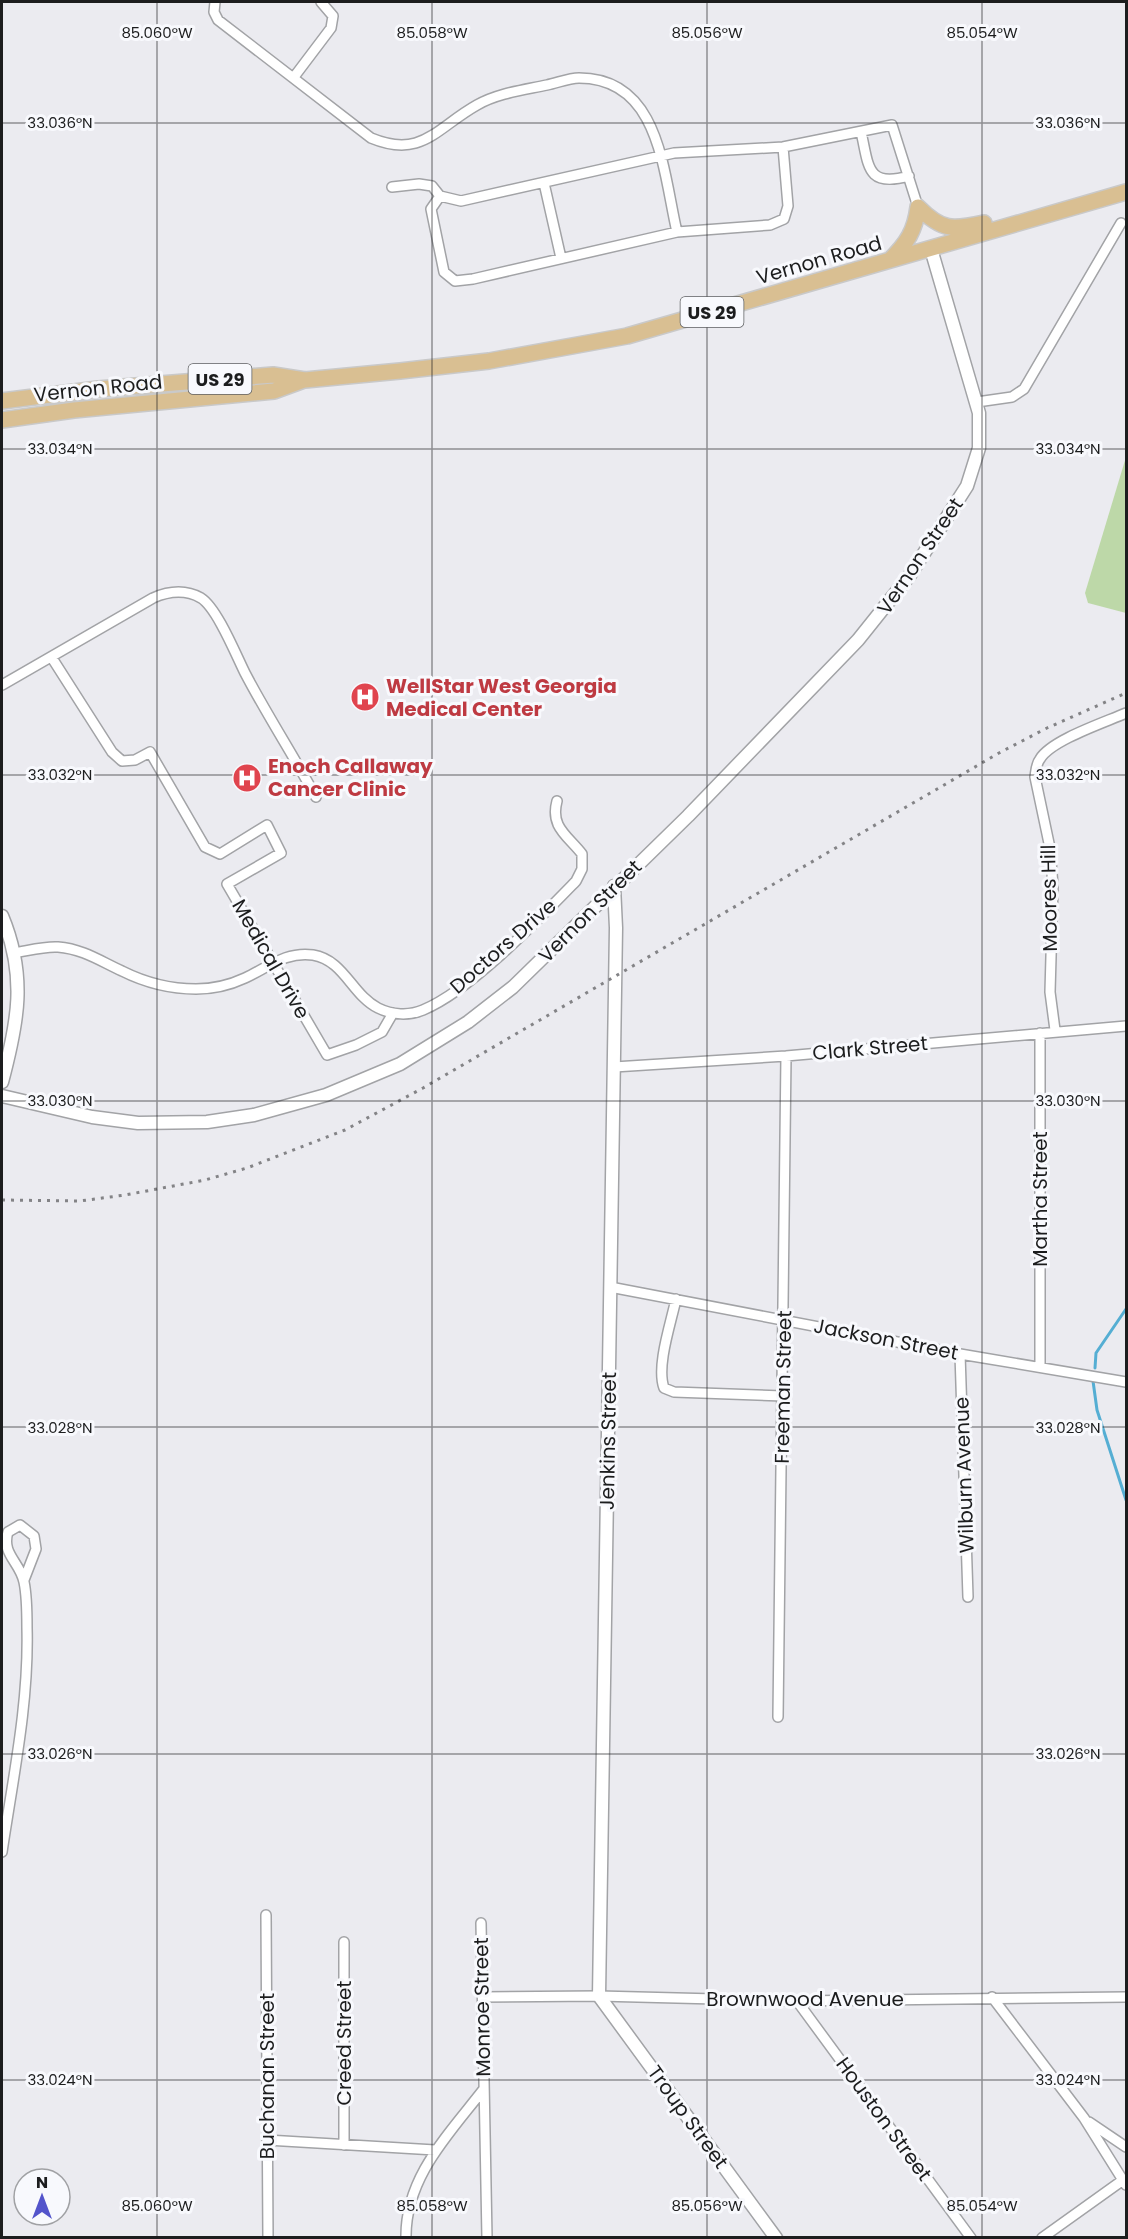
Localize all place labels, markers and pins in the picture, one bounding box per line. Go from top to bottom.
place label: WellStar West Georgia Medical Center [386,672,617,723]
hospital icon: WellStar West Georgia Medical Center [349,681,381,713]
place label: Enoch Callaway Cancer Clinic [268,752,433,803]
hospital icon: Enoch Callaway Cancer Clinic [231,762,263,794]

